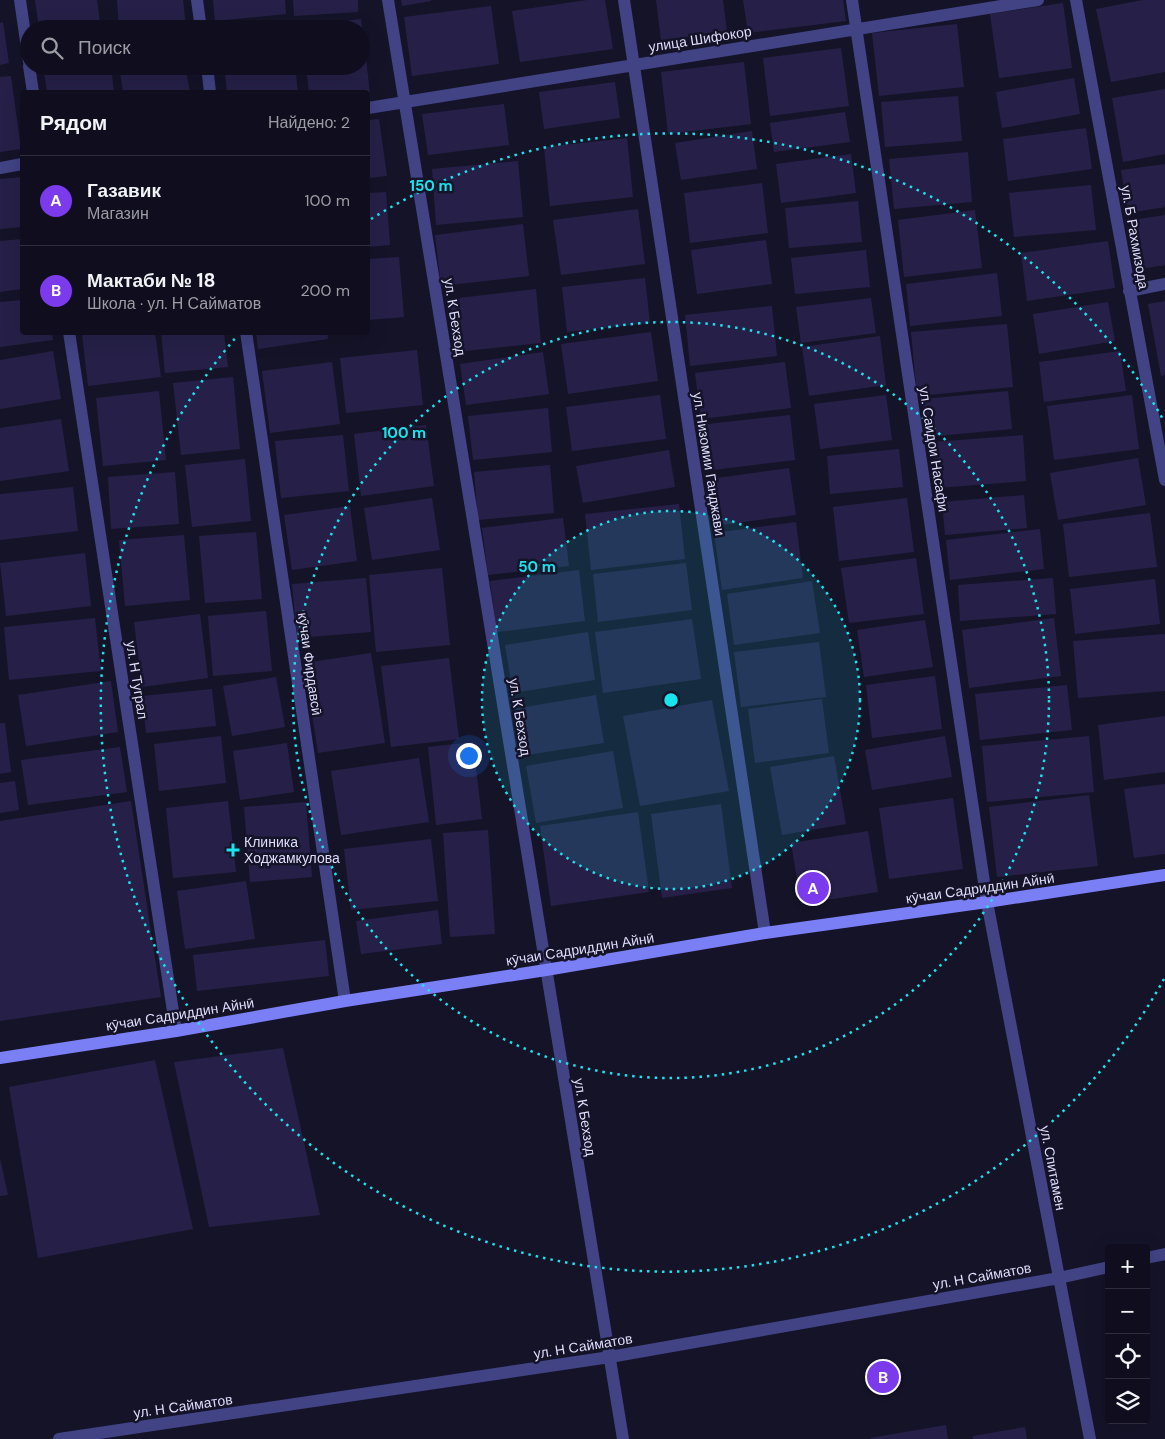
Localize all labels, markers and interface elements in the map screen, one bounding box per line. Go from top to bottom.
search box [20,20,370,75]
street label: улица Шифокор [647,22,753,56]
icon: search [38,34,66,62]
text: Поиск [78,35,131,60]
text: Рядом [40,109,107,137]
text: Найдено: 2 [268,112,350,133]
text: 150 m [410,176,453,196]
text: Газавик [87,178,161,203]
street label: ул. Б Рахмизода [1117,184,1153,291]
text: A [50,190,62,211]
text: 100 m [305,190,350,211]
text: Магазин [87,203,149,224]
text: Мактаби № 18 [87,268,215,293]
street label: ул. К Бехзод [440,277,470,357]
text: B [51,280,61,301]
text: 200 m [301,280,350,301]
text: Школа · ул. Н Сайматов [87,293,261,314]
street label: ул. Саидои Насафи [915,385,953,513]
street label: ул. Низомии Ганджави [689,391,729,537]
text: 100 m [382,423,426,443]
text: 50 m [518,557,556,577]
street label: кӯчаи Фирдавсӣ [294,611,326,717]
street label: ул. Н Туграл [122,640,152,720]
street label: ул. К Бехзод [505,677,535,757]
centre of rings [662,691,680,709]
your location [456,743,482,769]
place label: Клиника Ходжамкулова [244,833,340,867]
marker: Клиника Ходжамкулова [226,843,240,857]
pin: A [797,869,829,907]
street label: кӯчаи Садриддин Айнӣ [905,869,1055,907]
street label: кӯчаи Садриддин Айнӣ [505,928,655,970]
street label: кӯчаи Садриддин Айнӣ [105,993,255,1035]
street label: ул. К Бехзод [570,1077,600,1157]
street label: ул. Спитамен [1036,1124,1070,1212]
map controls [1105,1244,1150,1424]
button: + [1105,1244,1150,1289]
street label: ул. Н Сайматов [931,1258,1033,1294]
button: − [1105,1289,1150,1334]
street label: ул. Н Сайматов [532,1329,634,1363]
button: locate [1105,1334,1150,1379]
pin: B [867,1358,899,1396]
button: layers [1105,1379,1150,1424]
street label: ул. Н Сайматов [132,1390,234,1422]

